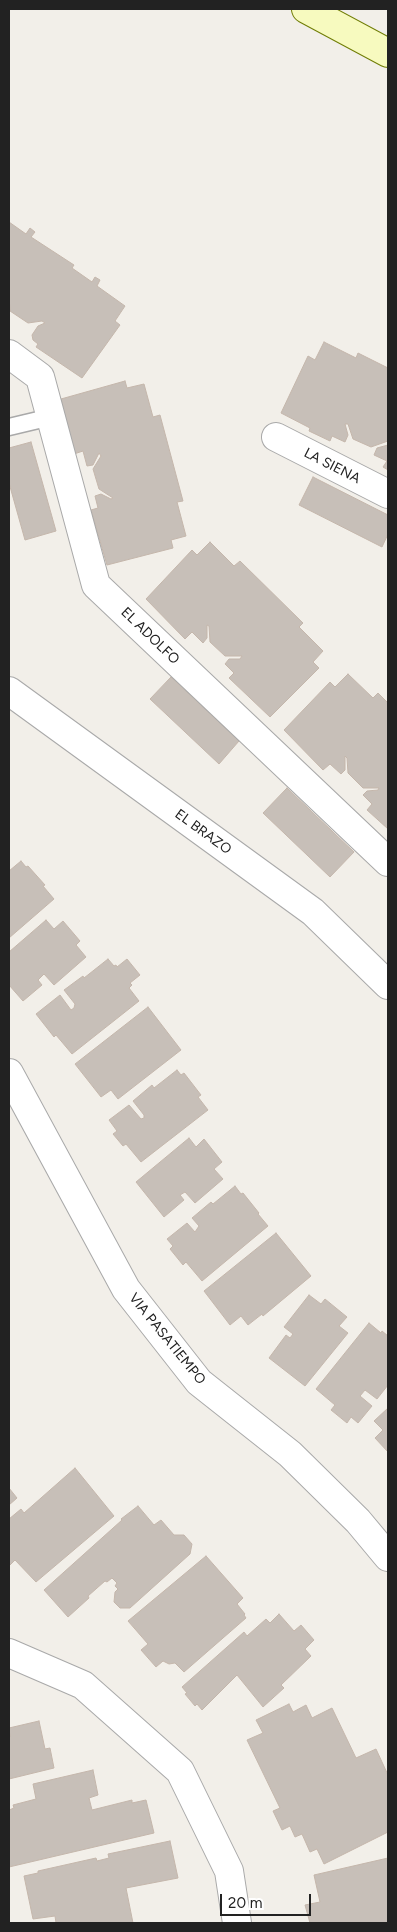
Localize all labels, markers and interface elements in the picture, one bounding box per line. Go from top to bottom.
street label: LA SIENA [301,445,363,487]
street label: EL ADOLFO [117,604,183,668]
street label: EL BRAZO [171,806,235,858]
street label: VIA PASATIEMPO [125,1290,209,1388]
scale bar [222,1884,313,1916]
text: 20 m [228,1894,262,1912]

